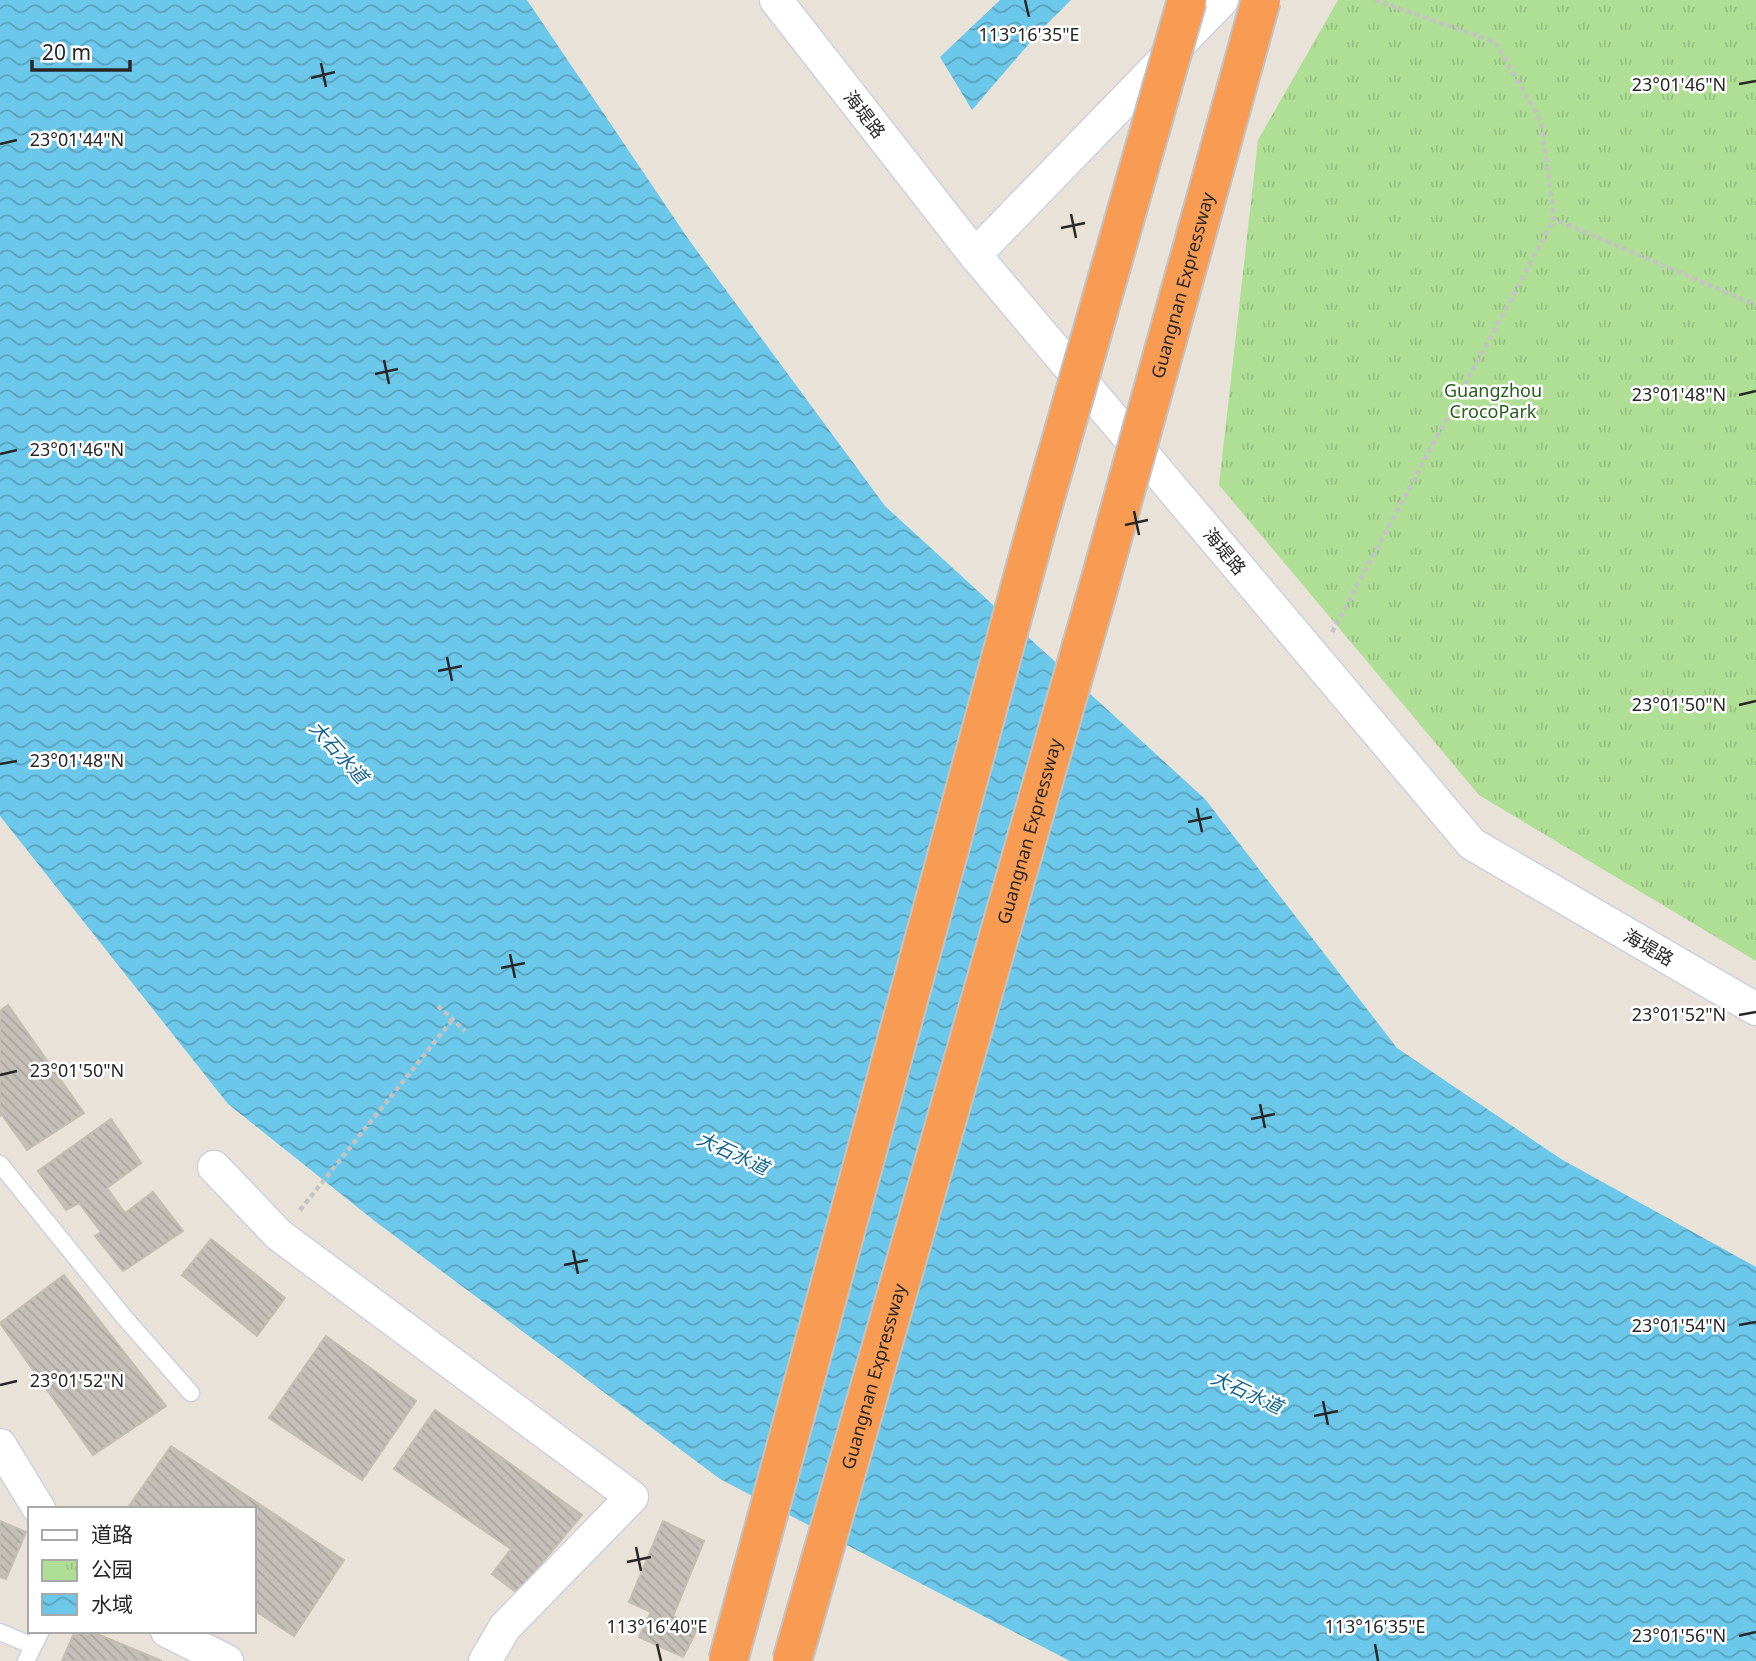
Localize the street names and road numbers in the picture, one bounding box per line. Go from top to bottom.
street label: 海堤路 [839,85,891,143]
street label: Guangnan Expressway [1145,189,1220,381]
street label: 海堤路 [1198,523,1252,579]
street label: Guangnan Expressway [991,735,1067,927]
street label: 海堤路 [1620,923,1678,971]
street label: Guangnan Expressway [835,1280,911,1472]

